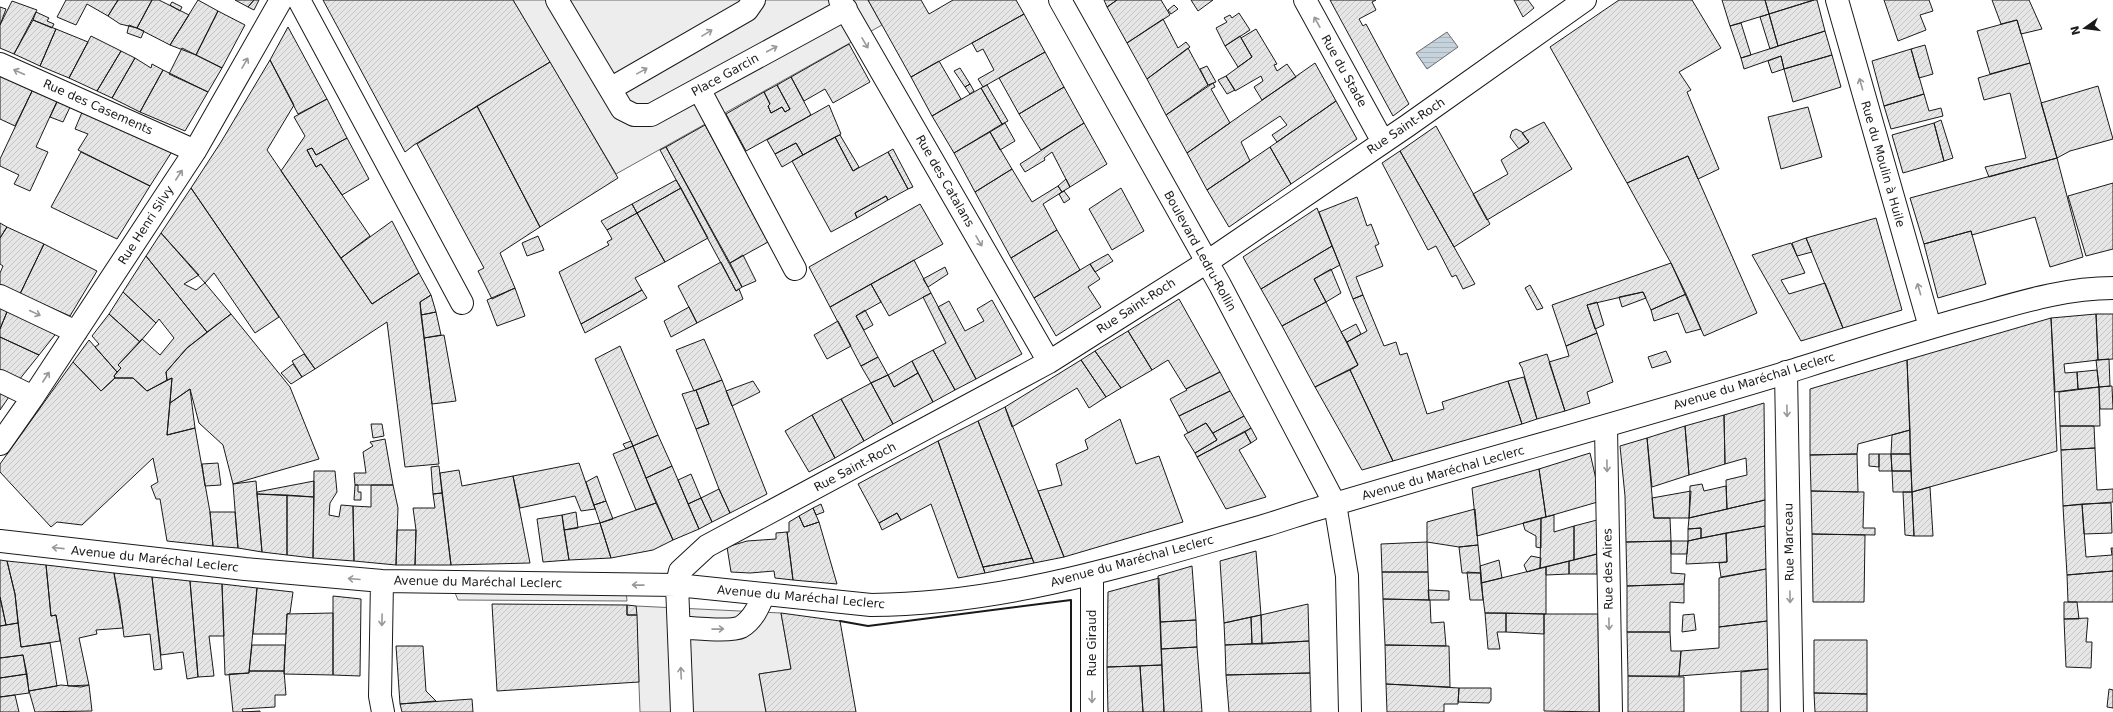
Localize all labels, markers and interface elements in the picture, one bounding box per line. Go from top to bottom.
north arrow [2065,8,2105,48]
one-way arrow [1312,16,1320,28]
text: N [2068,24,2083,36]
one-way arrow [701,29,713,37]
street label: Rue du Stade [1318,32,1370,110]
one-way arrow [862,37,870,49]
one-way arrow [766,45,778,53]
street label: Place Garcin [689,51,761,99]
one-way arrow [242,57,250,69]
one-way arrow [636,66,648,74]
one-way arrow [13,68,25,76]
street label: Rue des Casements [41,76,155,138]
one-way arrow [1857,77,1864,90]
street label: Rue Saint-Roch [1364,95,1448,157]
street label: Rue du Moulin à Huile [1858,99,1908,229]
street label: Rue des Catalans [913,132,977,230]
one-way arrow [176,169,184,181]
street label: Rue Henri Silvy [115,183,177,267]
street label: Boulevard Ledru-Rollin [1161,188,1239,314]
one-way arrow [975,235,983,247]
street label: Rue Saint-Roch [1094,275,1178,337]
one-way arrow [1915,283,1922,296]
one-way arrow [29,310,41,317]
street label: Avenue du Maréchal Leclerc [1671,350,1837,412]
one-way arrow [42,372,50,383]
one-way arrow [1783,404,1791,417]
street label: Rue Saint-Roch [812,439,898,495]
street label: Avenue du Maréchal Leclerc [1360,443,1526,503]
one-way arrow [1603,459,1611,472]
street label: Rue Marceau [1781,503,1797,581]
street label: Rue des Aires [1600,528,1616,610]
street label: Avenue du Maréchal Leclerc [1049,532,1215,590]
street label: Avenue du Maréchal Leclerc [71,543,239,575]
one-way arrow [52,544,65,552]
street label: Avenue du Maréchal Leclerc [394,574,562,590]
one-way arrow [348,575,361,582]
one-way arrow [632,581,645,589]
street label: Avenue du Maréchal Leclerc [717,583,885,611]
one-way arrow [1786,590,1794,603]
street label: Rue Giraud [1085,610,1099,676]
one-way arrow [378,613,386,626]
one-way arrow [1605,617,1613,630]
one-way arrow [711,625,724,633]
one-way arrow [677,667,684,680]
one-way arrow [1088,690,1096,703]

